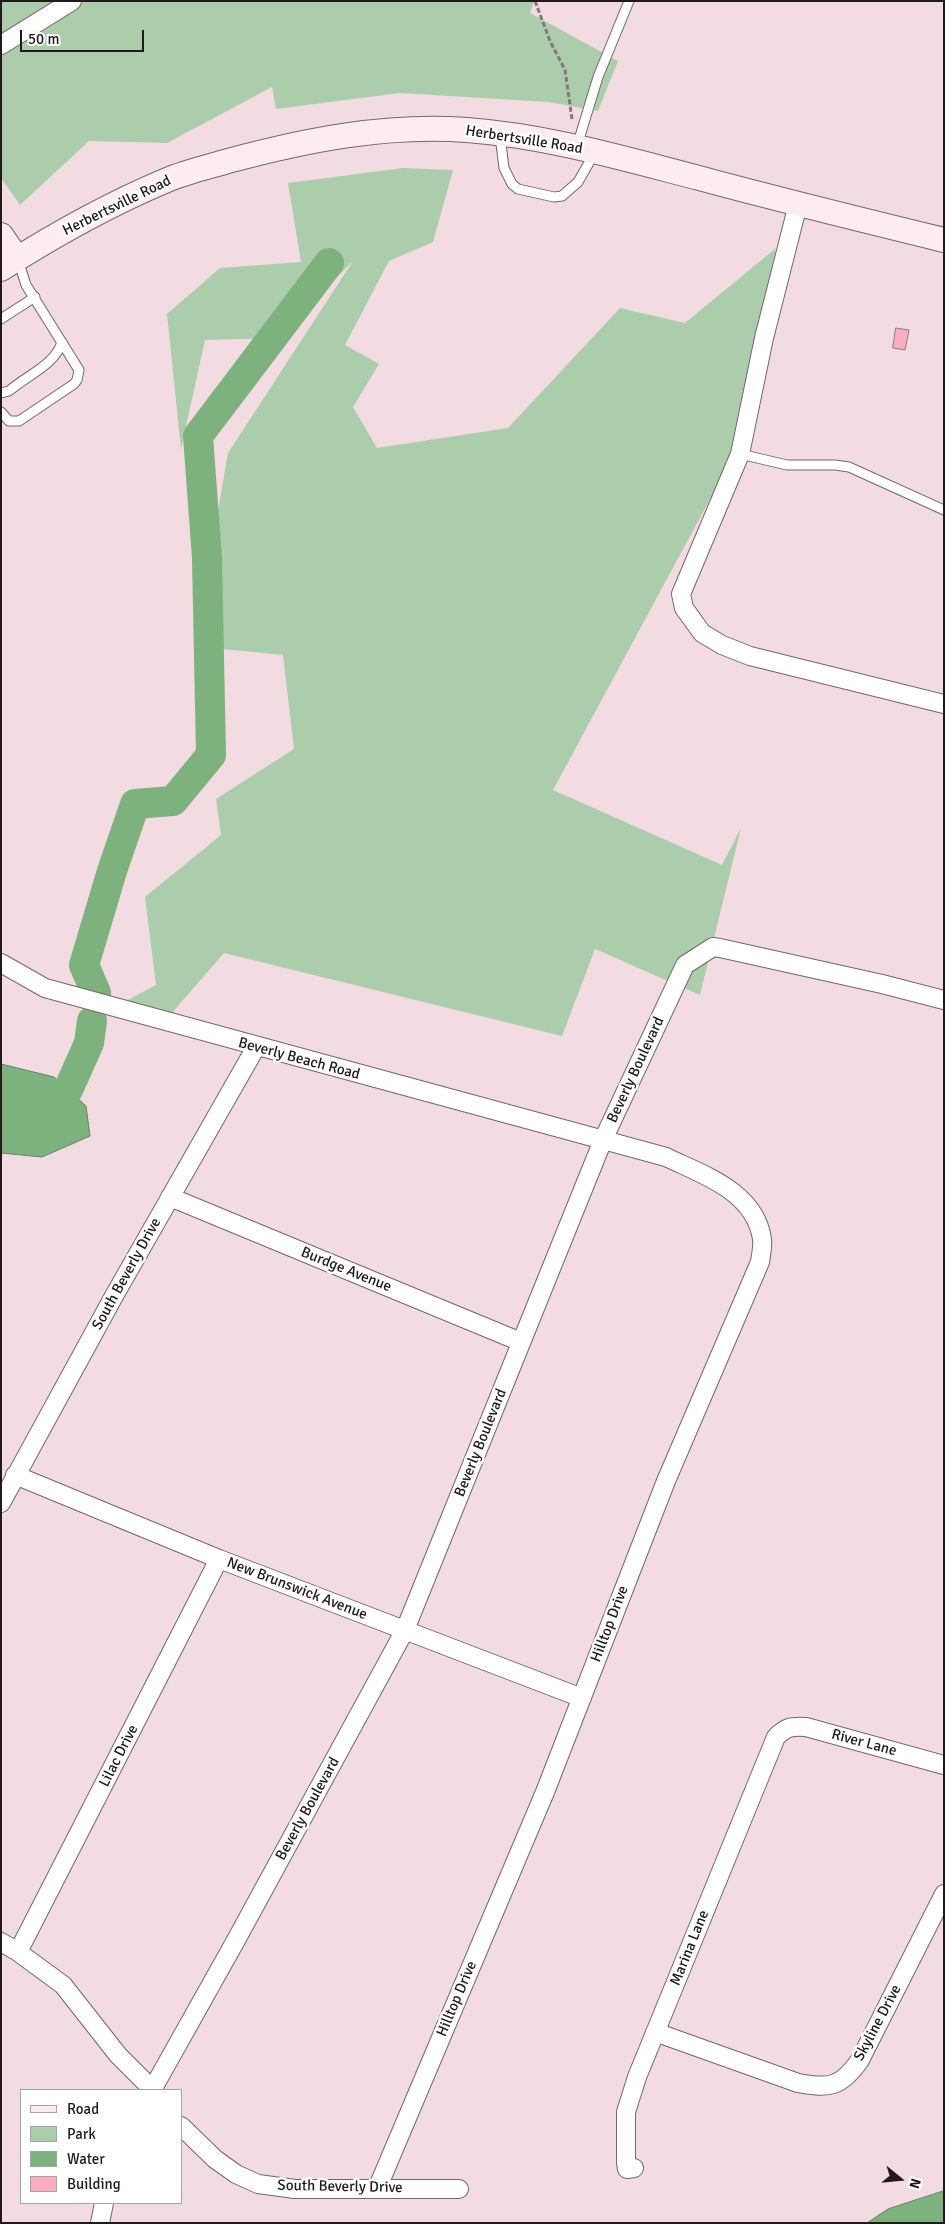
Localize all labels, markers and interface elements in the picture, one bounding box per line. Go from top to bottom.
scale bar [22,20,146,52]
text: 50 m [28,30,59,48]
street label: Herbertsville Road [464,122,584,158]
street label: Herbertsville Road [60,172,174,240]
street label: Beverly Boulevard [604,1014,668,1126]
street label: Beverly Beach Road [236,1034,362,1084]
street label: South Beverly Drive [89,1215,165,1333]
street label: Burdge Avenue [298,1244,394,1296]
street label: Beverly Boulevard [451,1386,511,1500]
street label: New Brunswick Avenue [224,1554,370,1624]
street label: Hilltop Drive [587,1583,633,1665]
street label: Lilac Drive [96,1722,142,1790]
street label: River Lane [829,1726,899,1760]
street label: Beverly Boulevard [272,1754,344,1864]
street label: Marina Lane [667,1908,713,1988]
street label: Hilltop Drive [433,1959,481,2039]
street label: Skyline Drive [850,1982,906,2064]
legend [20,2089,182,2204]
text: Road [67,2100,99,2118]
text: Park [67,2125,96,2143]
text: Water [67,2150,105,2168]
north arrow [875,2154,925,2204]
text: Building [67,2175,121,2193]
text: N [905,2176,924,2191]
street label: South Beverly Drive [277,2177,403,2197]

